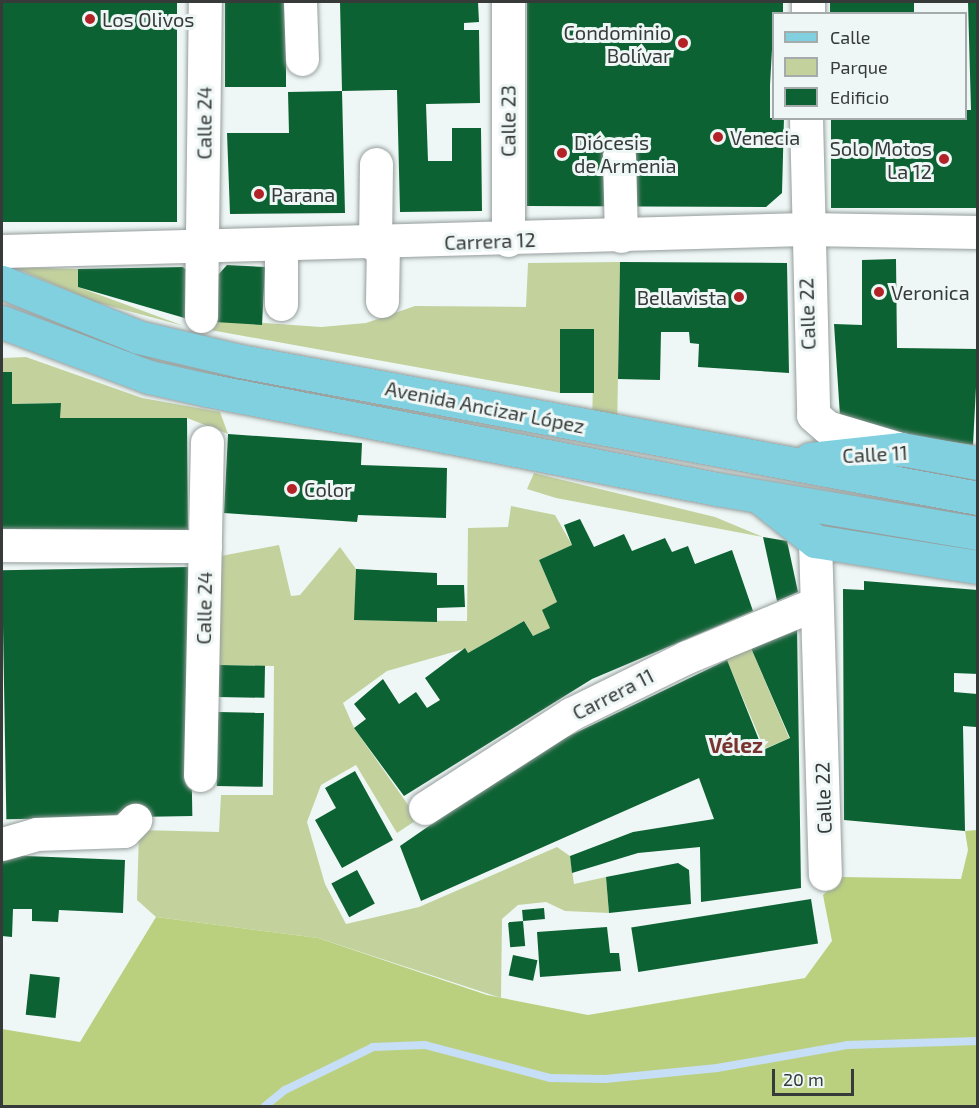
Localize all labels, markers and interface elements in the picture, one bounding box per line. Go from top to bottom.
place label: Los Olivos [102,7,194,31]
marker: Los Olivos [83,12,97,26]
legend [772,12,967,120]
place label: Condominio Bolívar [563,20,671,67]
text: Calle [830,26,871,48]
marker: Condominio Bolívar [676,36,690,50]
text: Parque [830,56,888,78]
street label: Calle 23 [496,85,520,157]
text: Edificio [830,86,889,108]
street label: Calle 24 [192,87,216,159]
place label: Venecia [730,125,800,149]
place label: Diócesis de Armenia [574,130,677,177]
marker: Venecia [711,130,725,144]
place label: Solo Motos La 12 [830,136,932,183]
marker: Diócesis de Armenia [555,146,569,160]
marker: Solo Motos La 12 [937,152,951,166]
place label: Parana [271,182,335,206]
marker: Parana [252,187,266,201]
street label: Carrera 12 [444,227,536,255]
street label: Calle 22 [794,278,820,350]
place label: Veronica [891,280,970,304]
place label: Bellavista [637,285,727,309]
marker: Veronica [872,285,886,299]
marker: Bellavista [732,290,746,304]
street label: Avenida Ancizar López [383,376,587,438]
street label: Calle 11 [842,440,908,468]
place label: Color [304,477,352,501]
marker: Color [285,482,299,496]
street label: Calle 24 [191,571,217,645]
street label: Carrera 11 [568,663,658,725]
district label: Vélez [709,732,763,758]
street label: Calle 22 [810,762,836,834]
scale bar [775,1057,858,1095]
text: 20 m [783,1068,824,1090]

